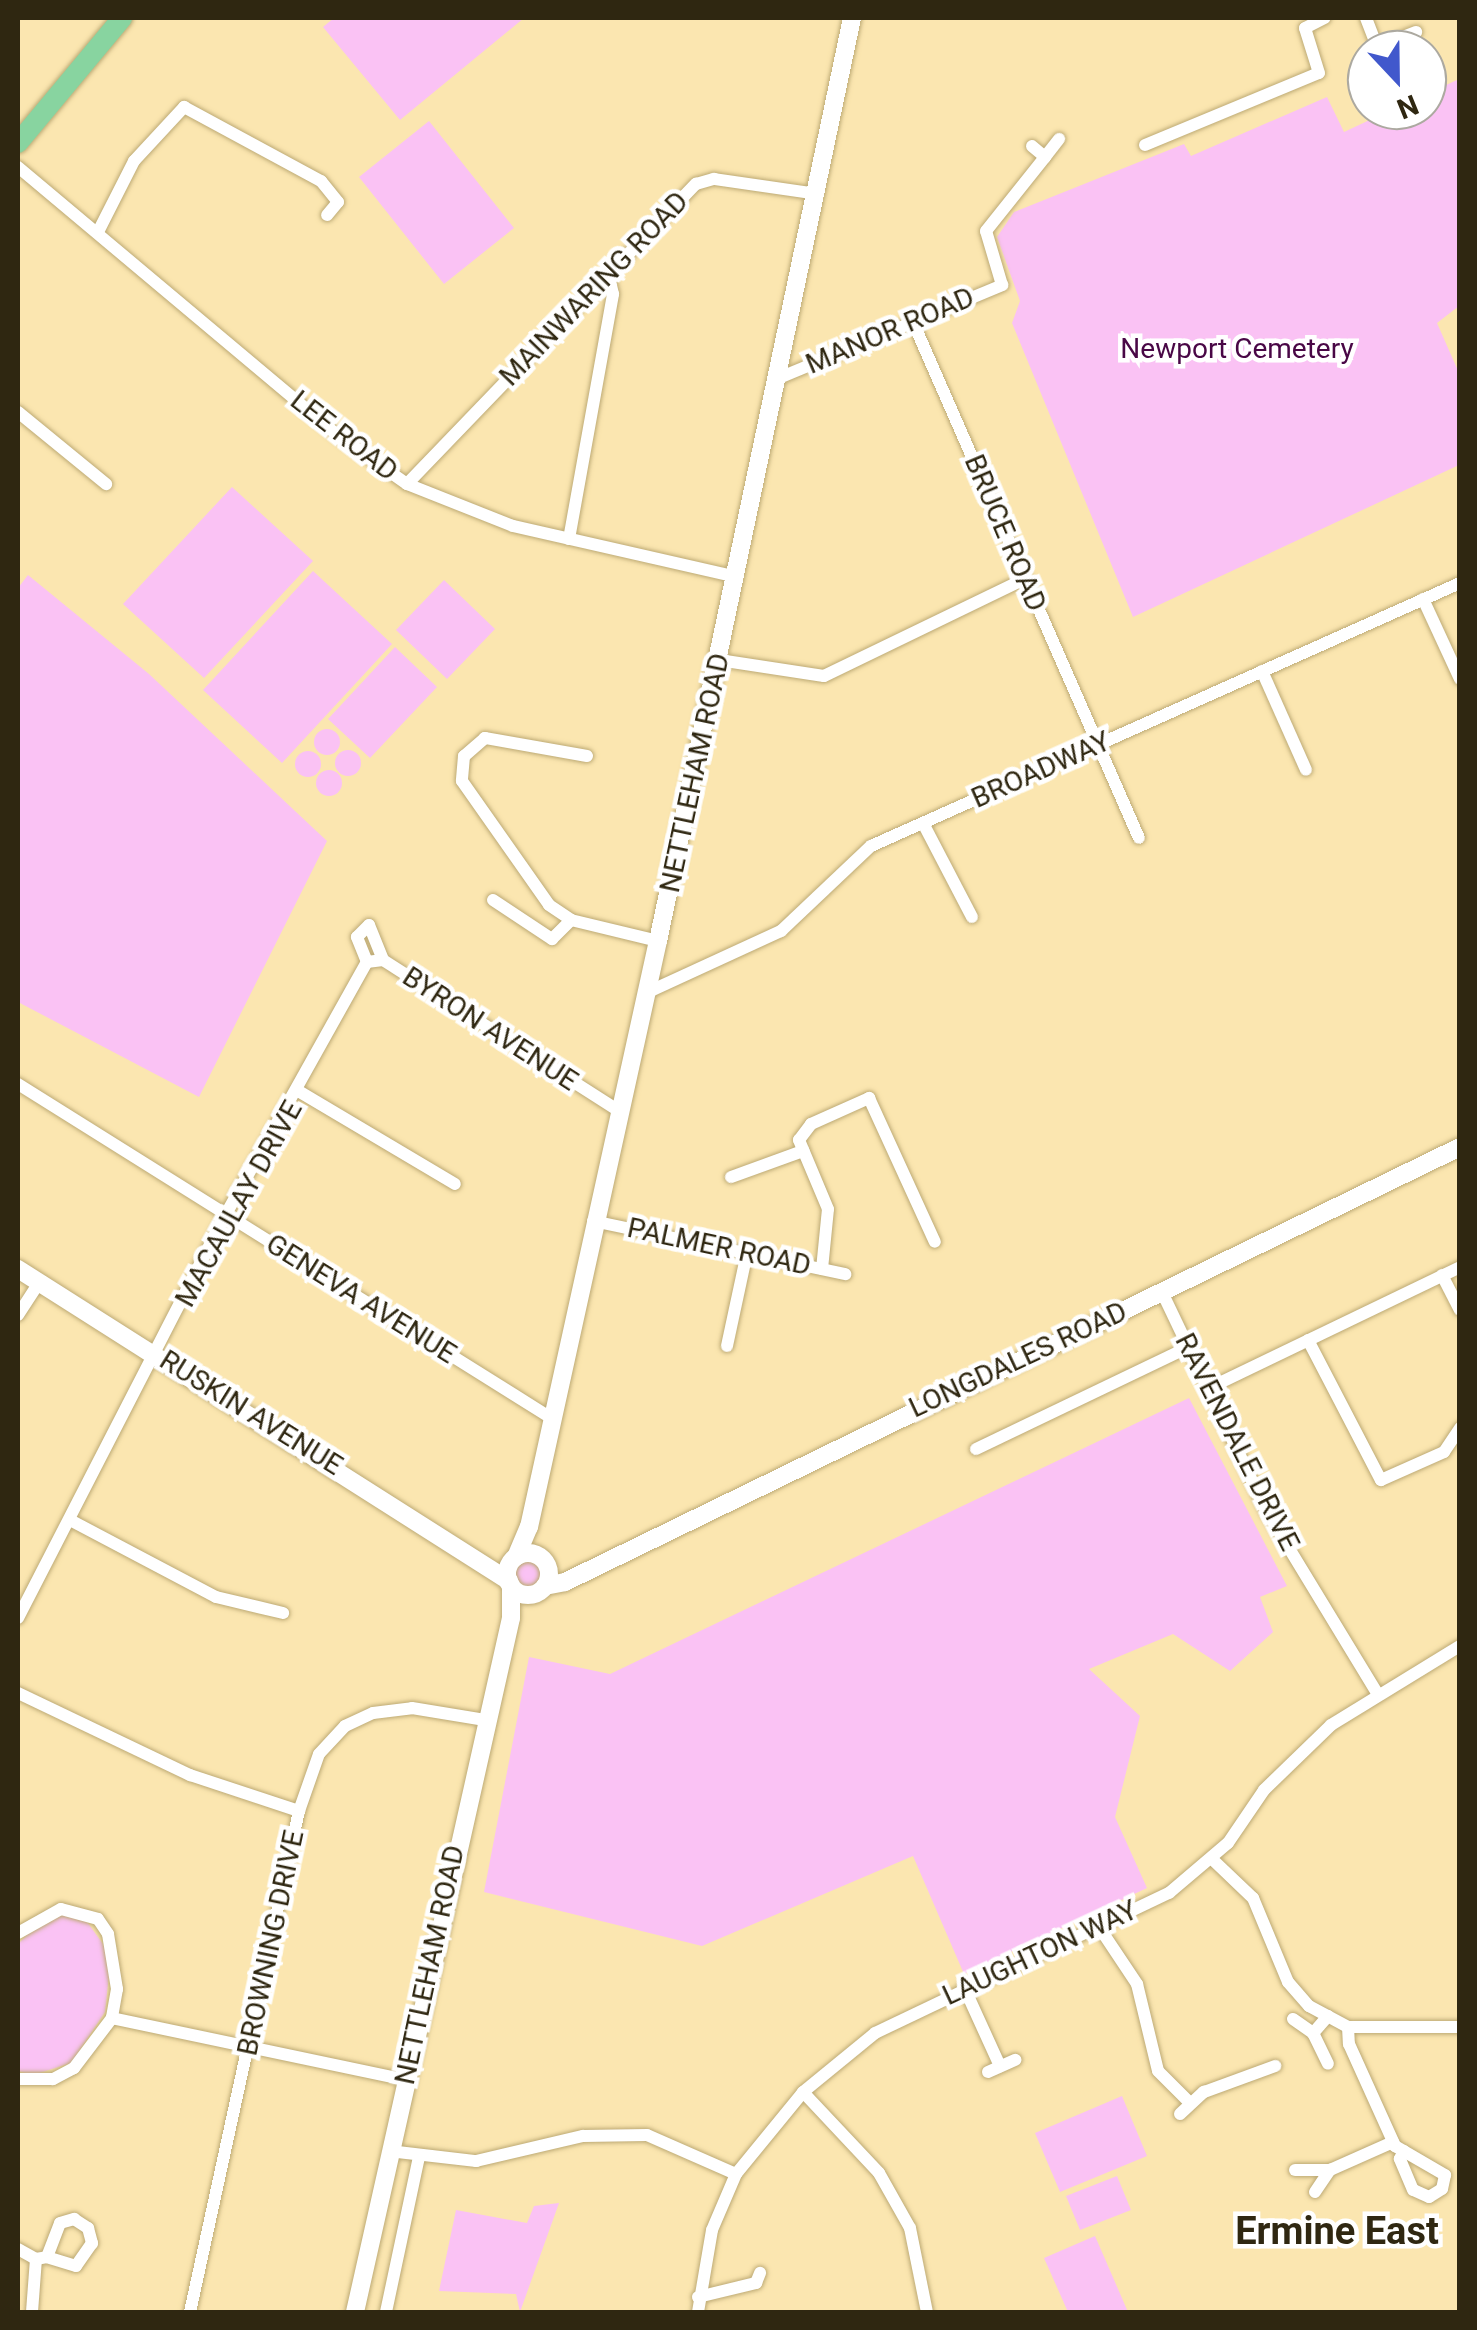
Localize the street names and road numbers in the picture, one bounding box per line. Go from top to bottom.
street label: MAINWARING ROAD [493,185,695,393]
street label: MANOR ROAD [801,281,979,381]
street label: LEE ROAD [284,384,404,488]
street label: BRUCE ROAD [957,450,1053,616]
street label: NETTLEHAM ROAD [653,650,737,896]
street label: BROADWAY [966,724,1116,816]
street label: BYRON AVENUE [396,960,584,1098]
street label: MACAULAY DRIVE [168,1095,310,1313]
street label: PALMER ROAD [624,1211,814,1283]
street label: GENEVA AVENUE [260,1227,462,1371]
street label: LONGDALES ROAD [904,1295,1132,1425]
street label: RAVENDALE DRIVE [1168,1328,1306,1556]
street label: RUSKIN AVENUE [153,1343,349,1483]
street label: BROWNING DRIVE [231,1827,311,2059]
street label: NETTLEHAM ROAD [388,1842,472,2088]
street label: LAUGHTON WAY [937,1893,1143,2013]

